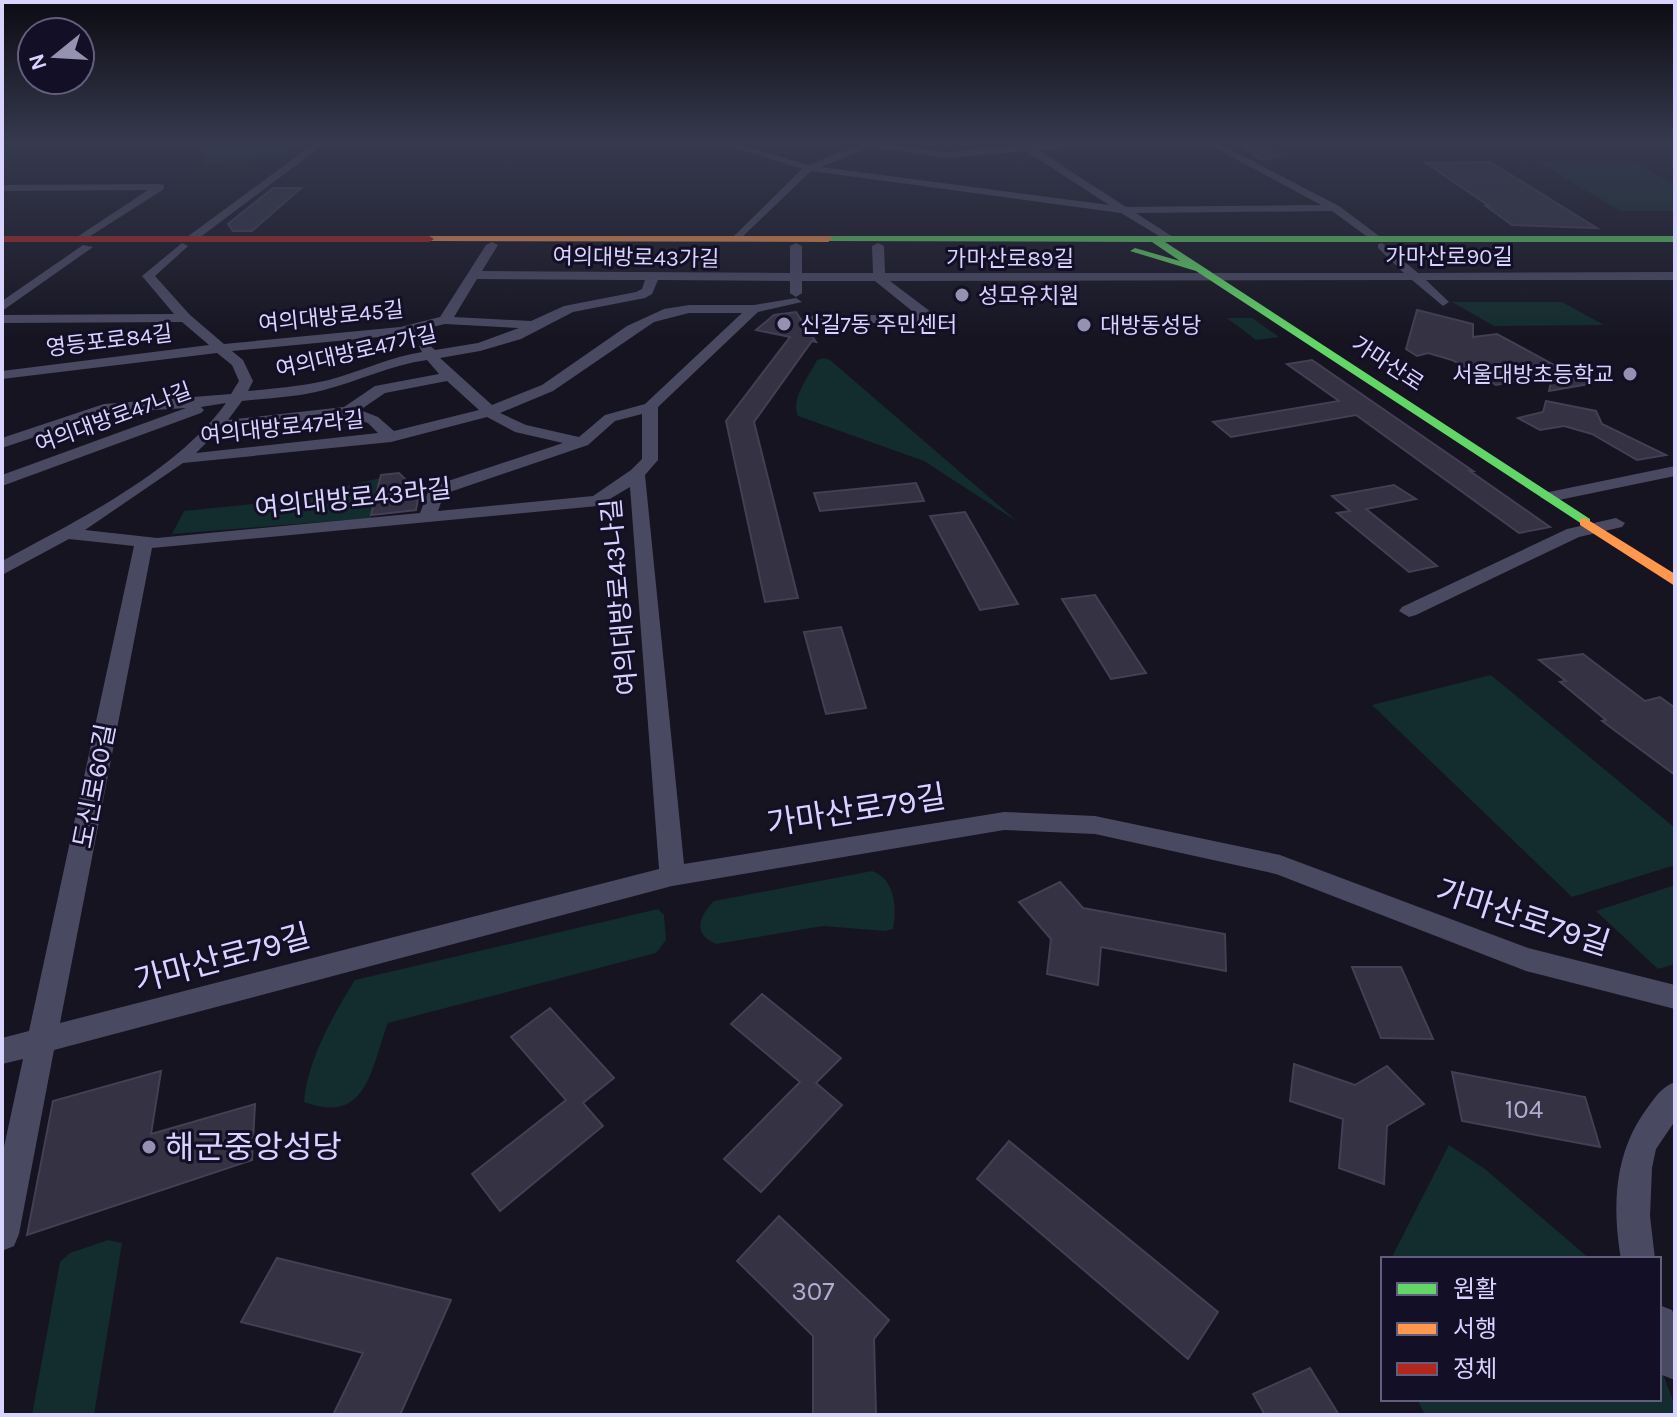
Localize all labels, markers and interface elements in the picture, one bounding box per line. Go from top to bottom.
north arrow [16,16,96,96]
text: N [23,50,53,73]
street label: 여의대방로43가길 [552,244,720,272]
street label: 가마산로90길 [1385,244,1513,270]
street label: 가마산로89길 [946,246,1074,272]
place label: 성모유치원 [978,283,1079,309]
marker: 성모유치원 [953,286,971,304]
street label: 여의대방로45길 [257,296,405,338]
place label: 신길7동 주민센터 [800,312,957,338]
place label: 대방동성당 [1100,313,1201,339]
marker: 신길7동 주민센터 [775,315,793,333]
marker: 대방동성당 [1075,316,1093,334]
street label: 영등포로84길 [45,320,174,362]
street label: 여의대방로47가길 [273,321,439,383]
street label: 가마산로 [1346,331,1428,397]
place label: 서울대방초등학교 [1452,362,1614,388]
marker: 서울대방초등학교 [1621,365,1639,383]
street label: 여의대방로47나길 [32,378,195,458]
street label: 여의대방로47라길 [199,406,365,450]
street label: 여의대방로43라길 [253,473,453,524]
street label: 여의대방로43나길 [595,497,644,697]
street label: 도신로60길 [67,721,122,851]
street label: 가마산로79길 [764,778,948,843]
street label: 가마산로79길 [1431,872,1615,963]
street label: 가마산로79길 [130,917,314,1000]
house number: 104 [1505,1094,1543,1125]
place label: 해군중앙성당 [165,1129,342,1166]
marker: 해군중앙성당 [140,1138,158,1156]
legend [1381,1257,1661,1401]
text: 원활 [1453,1275,1497,1303]
house number: 307 [792,1276,835,1307]
text: 서행 [1453,1315,1497,1343]
text: 정체 [1453,1355,1497,1383]

